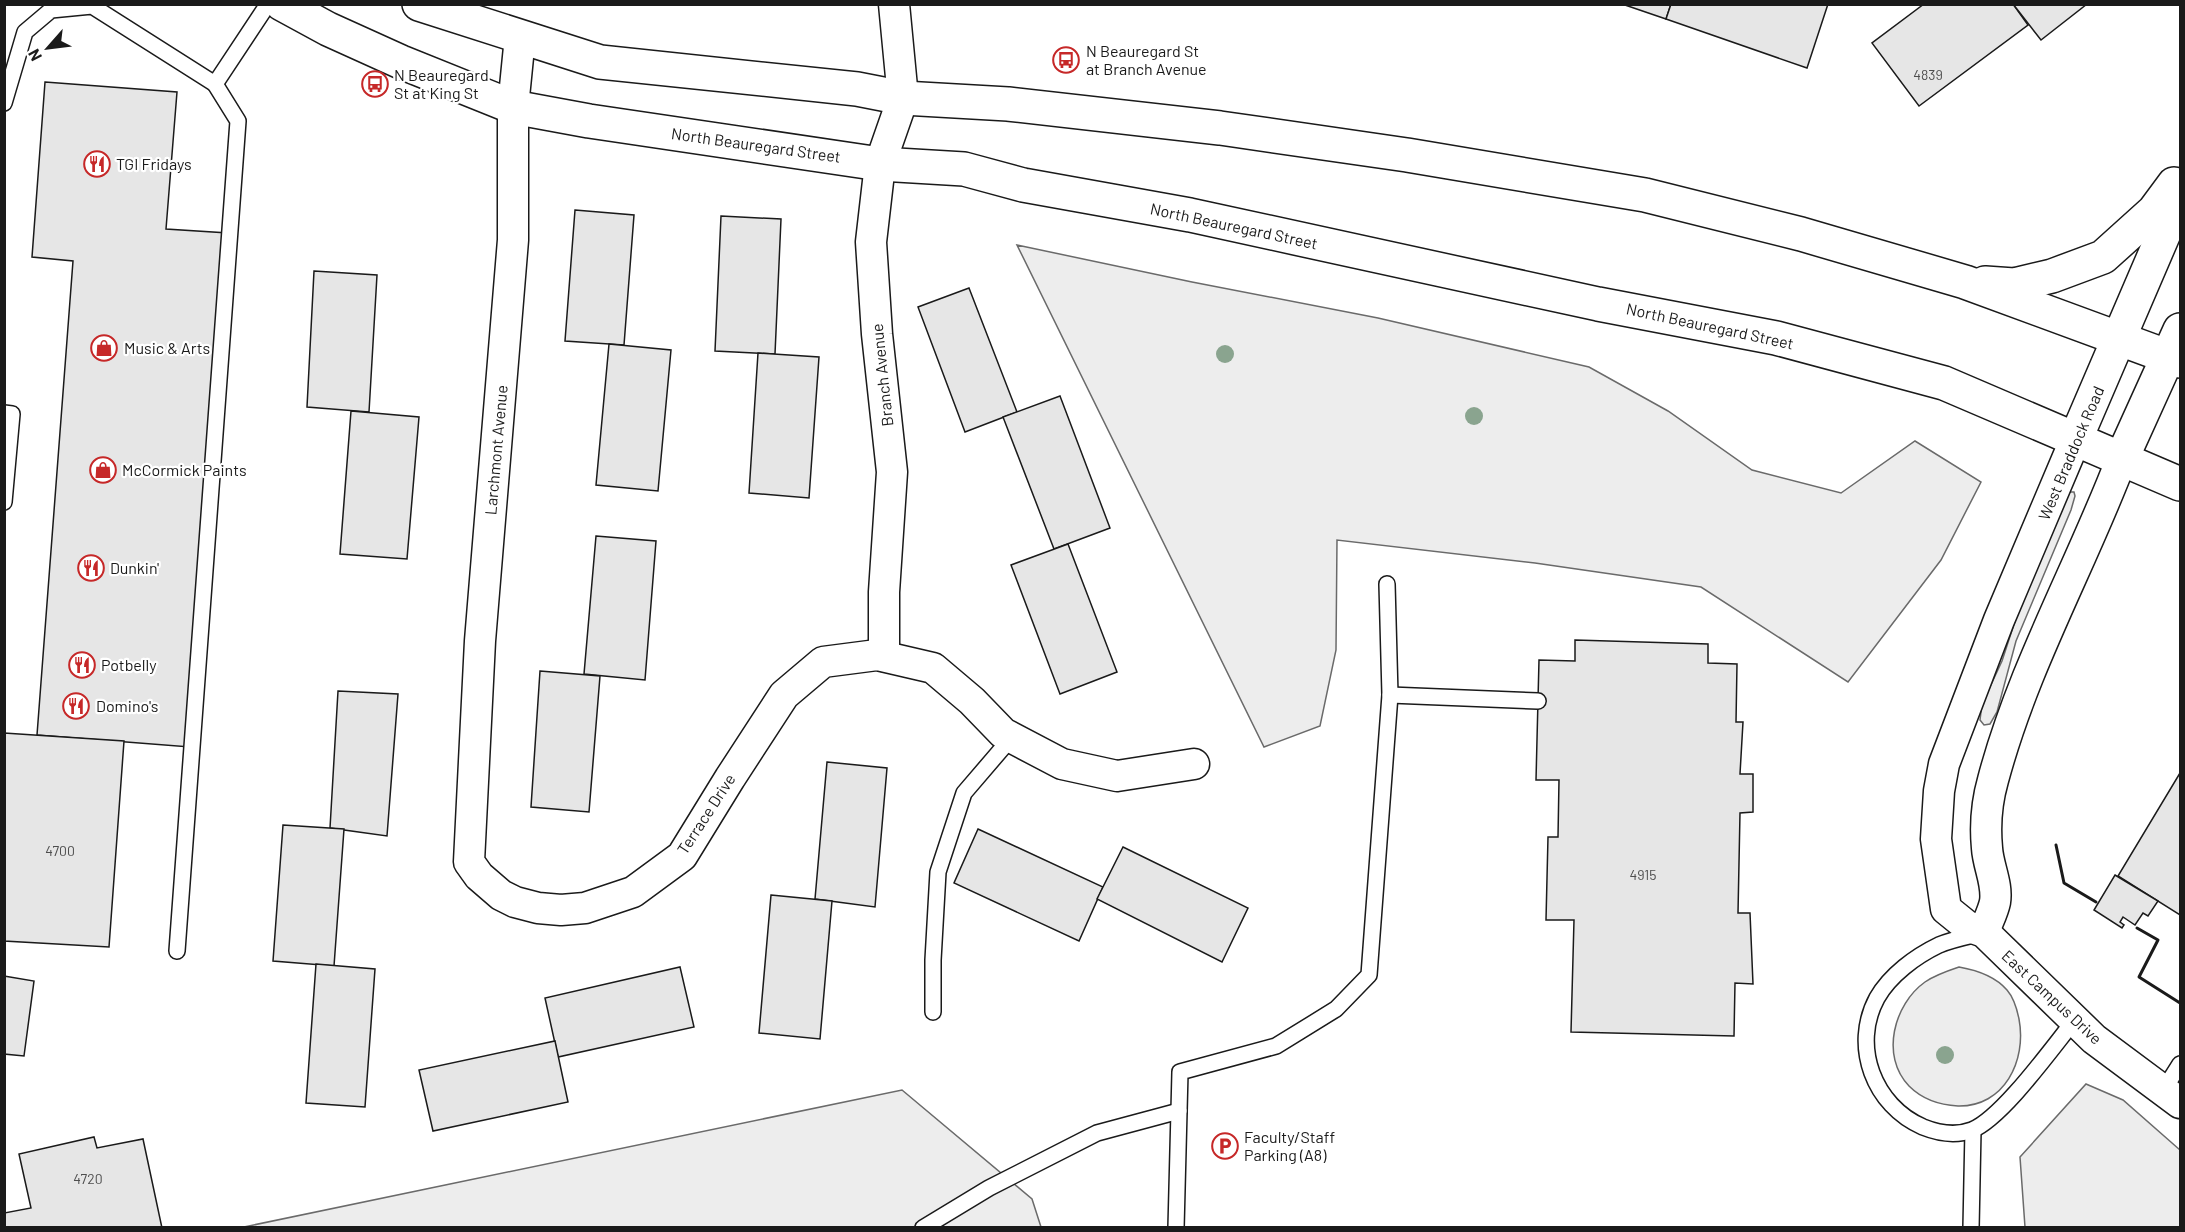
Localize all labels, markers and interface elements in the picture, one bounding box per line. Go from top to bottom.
north arrow [18,18,78,78]
place label: N Beauregard St at Branch Avenue [1086,41,1207,78]
bus stop icon: N Beauregard St at Branch Avenue [1051,45,1081,75]
text: N [23,46,45,64]
place label: N Beauregard St at King St [394,65,489,102]
house number: 4839 [1913,66,1943,83]
bus stop icon: N Beauregard St at King St [360,69,390,99]
street label: North Beauregard Street [670,123,842,166]
restaurant icon: TGI Fridays [82,149,112,179]
place label: TGI Fridays [116,154,192,173]
street label: North Beauregard Street [1149,198,1320,253]
street label: North Beauregard Street [1625,298,1796,353]
street label: Branch Avenue [867,323,896,428]
shop icon: Music & Arts [89,333,119,363]
place label: Music & Arts [124,338,210,357]
street label: West Braddock Road [2034,383,2107,523]
street label: Larchmont Avenue [480,384,511,516]
shop icon: McCormick Paints [88,455,118,485]
place label: McCormick Paints [122,460,247,479]
restaurant icon: Dunkin' [76,553,106,583]
place label: Dunkin' [110,558,159,577]
restaurant icon: Potbelly [67,650,97,680]
place label: Potbelly [101,655,157,674]
restaurant icon: Domino's [61,691,91,721]
place label: Domino's [96,696,158,715]
street label: Terrace Drive [673,770,739,857]
house number: 4700 [45,842,75,859]
house number: 4915 [1630,866,1656,883]
street label: East Campus Drive [1998,946,2106,1048]
place label: Faculty/Staff Parking (A8) [1244,1127,1335,1164]
parking icon: Faculty/Staff Parking (A8) [1210,1131,1240,1161]
house number: 4720 [73,1170,103,1187]

